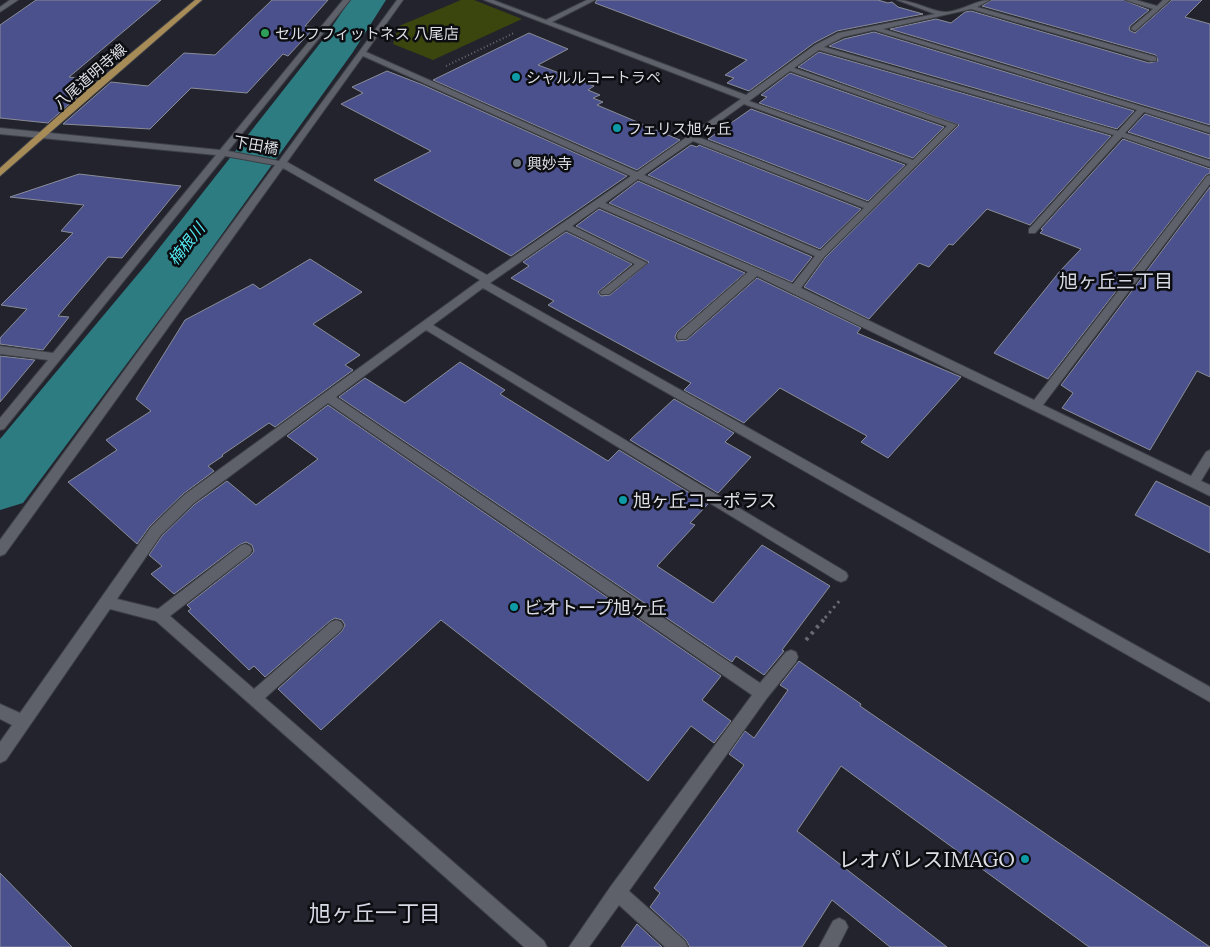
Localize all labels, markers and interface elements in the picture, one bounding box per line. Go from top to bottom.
place label: セルフフィットネス 八尾店 [275,24,459,43]
marker: セルフフィットネス 八尾店 [259,27,271,39]
street label: 八尾道明寺線 [50,39,130,113]
place label: シャルルコートラペ [526,68,661,87]
marker: シャルルコートラペ [510,71,522,83]
place label: フェリス旭ヶ丘 [627,119,732,138]
marker: フェリス旭ヶ丘 [611,122,623,134]
street label: 下田橋 [232,132,280,158]
place label: 興妙寺 [527,154,572,173]
marker: 興妙寺 [511,157,523,169]
water label: 楠根川 [163,217,210,269]
district label: 旭ヶ丘三丁目 [1059,269,1173,293]
place label: 旭ヶ丘コーポラス [633,489,777,512]
marker: 旭ヶ丘コーポラス [617,494,629,506]
place label: ビオトープ旭ヶ丘 [524,596,667,619]
marker: ビオトープ旭ヶ丘 [508,601,520,613]
place label: レオパレスIMAGO [838,846,1015,873]
marker: レオパレスIMAGO [1019,853,1031,865]
district label: 旭ヶ丘一丁目 [309,899,441,927]

